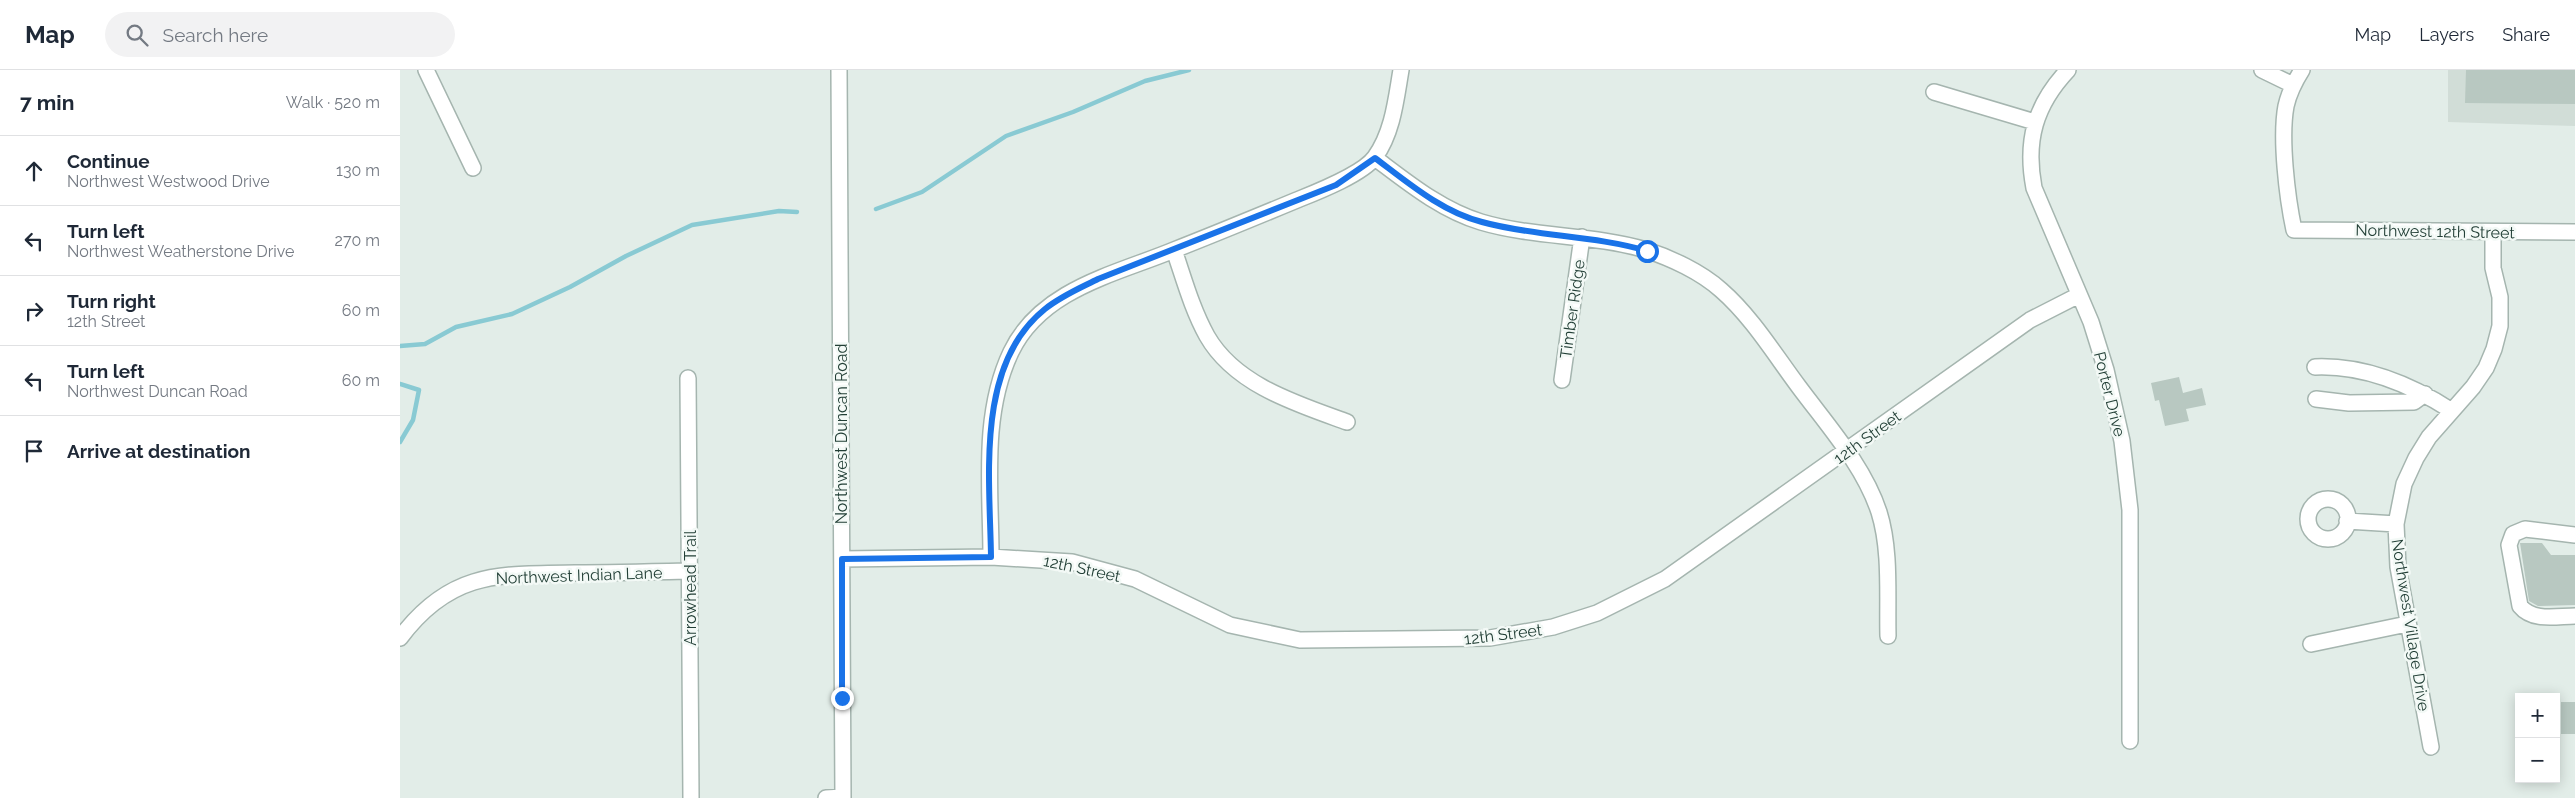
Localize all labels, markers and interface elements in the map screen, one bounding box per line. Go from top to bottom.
search box [105,12,455,57]
text: Map [25,20,75,49]
icon: search [123,21,151,49]
text: Search here [163,24,268,46]
text: Map [2355,24,2391,45]
text: Layers [2419,24,2474,45]
text: Share [2502,24,2550,45]
text: 7 min [20,90,74,115]
text: Walk · 520 m [286,93,380,112]
text: Continue [67,150,150,172]
icon: ahead [20,157,48,185]
text: 130 m [336,161,380,180]
text: Northwest Westwood Drive [67,172,270,191]
text: Turn left [67,220,144,242]
street label: Northwest 12th Street [2355,221,2516,242]
icon: left [20,227,48,255]
text: 270 m [335,231,380,250]
route start [1636,240,1659,263]
text: Northwest Weatherstone Drive [67,242,294,261]
street label: Timber Ridge [1556,258,1589,360]
text: Turn right [67,290,156,312]
icon: right [20,297,48,325]
text: 60 m [342,301,380,320]
text: 12th Street [67,312,145,331]
street label: Northwest Duncan Road [832,344,851,524]
street label: Porter Drive [2090,350,2129,439]
text: Turn left [67,360,144,382]
icon: left [20,367,48,395]
text: 60 m [342,371,380,390]
text: Northwest Duncan Road [67,382,248,401]
street label: 12th Street [1830,406,1905,468]
icon: arrive [20,437,48,465]
text: Arrive at destination [67,440,251,462]
street label: Arrowhead Trail [681,530,700,646]
street label: Northwest Village Drive [2388,538,2433,712]
street label: 12th Street [1042,551,1123,586]
street label: Northwest Indian Lane [495,563,663,588]
street label: 12th Street [1463,620,1544,649]
route end [831,687,854,710]
map controls [2515,693,2560,783]
button: + [2515,693,2560,738]
button: − [2515,738,2560,783]

